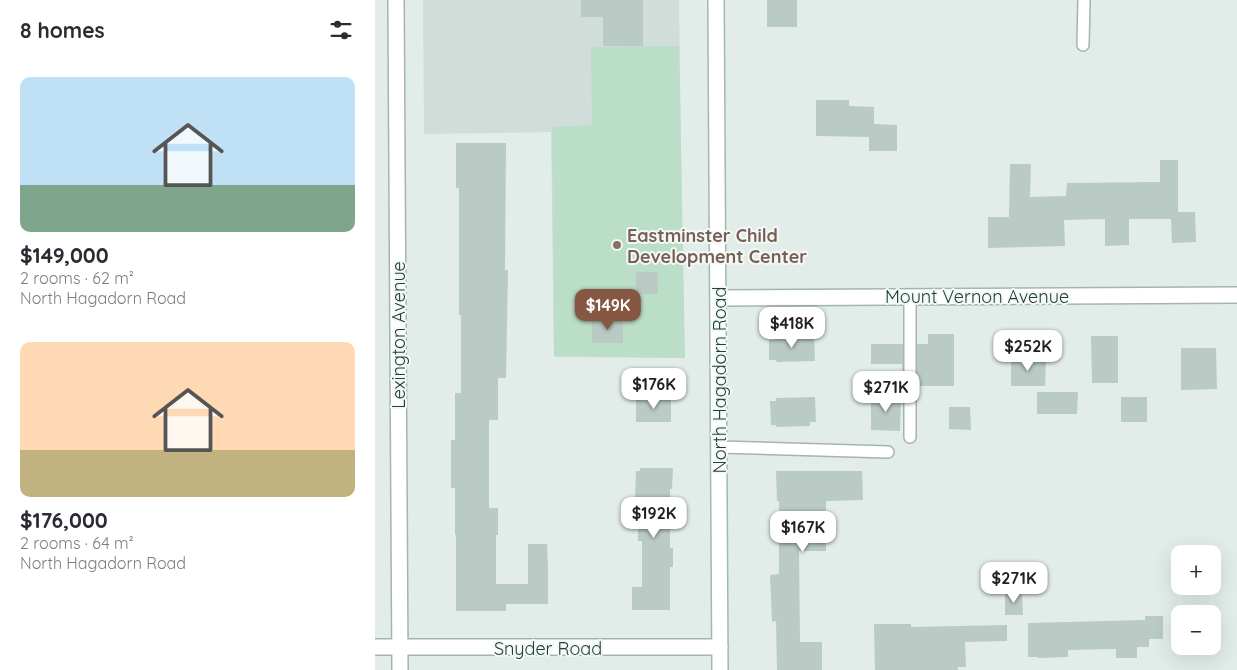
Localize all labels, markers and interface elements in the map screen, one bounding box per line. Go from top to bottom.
icon: filters [327,16,355,44]
text: 8 homes [20,17,105,43]
icon: home [143,110,233,200]
place label: Eastminster Child Development Center [627,224,807,268]
marker: Eastminster Child Development Center [611,239,623,251]
text: $149,000 [20,242,109,268]
street label: Lexington Avenue [387,261,410,409]
text: 2 rooms · 62 m² [20,268,134,288]
street label: Mount Vernon Avenue [885,285,1069,308]
street label: North Hagadorn Road [708,287,731,473]
text: North Hagadorn Road [20,288,186,308]
pin: $149K [573,288,643,331]
text: $149K [586,295,630,315]
pin: $418K [757,306,827,349]
text: $418K [770,313,814,333]
pin: $252K [993,330,1063,372]
text: $252K [1004,336,1052,356]
pin: $176K [619,368,689,410]
pin: $271K [851,370,921,413]
text: $176K [632,374,676,394]
icon: home [143,375,233,465]
text: $271K [864,377,908,397]
pin: $192K [619,496,689,539]
text: $192K [632,503,676,523]
text: $176,000 [20,507,108,533]
pin: $167K [768,510,838,553]
text: $167K [781,517,825,537]
text: 2 rooms · 64 m² [20,533,134,553]
map controls [1171,545,1221,655]
button: + [1171,545,1221,595]
text: North Hagadorn Road [20,553,186,573]
pin: $271K [979,562,1049,604]
text: $271K [992,568,1036,588]
button: − [1171,605,1221,655]
street label: Snyder Road [494,637,602,660]

